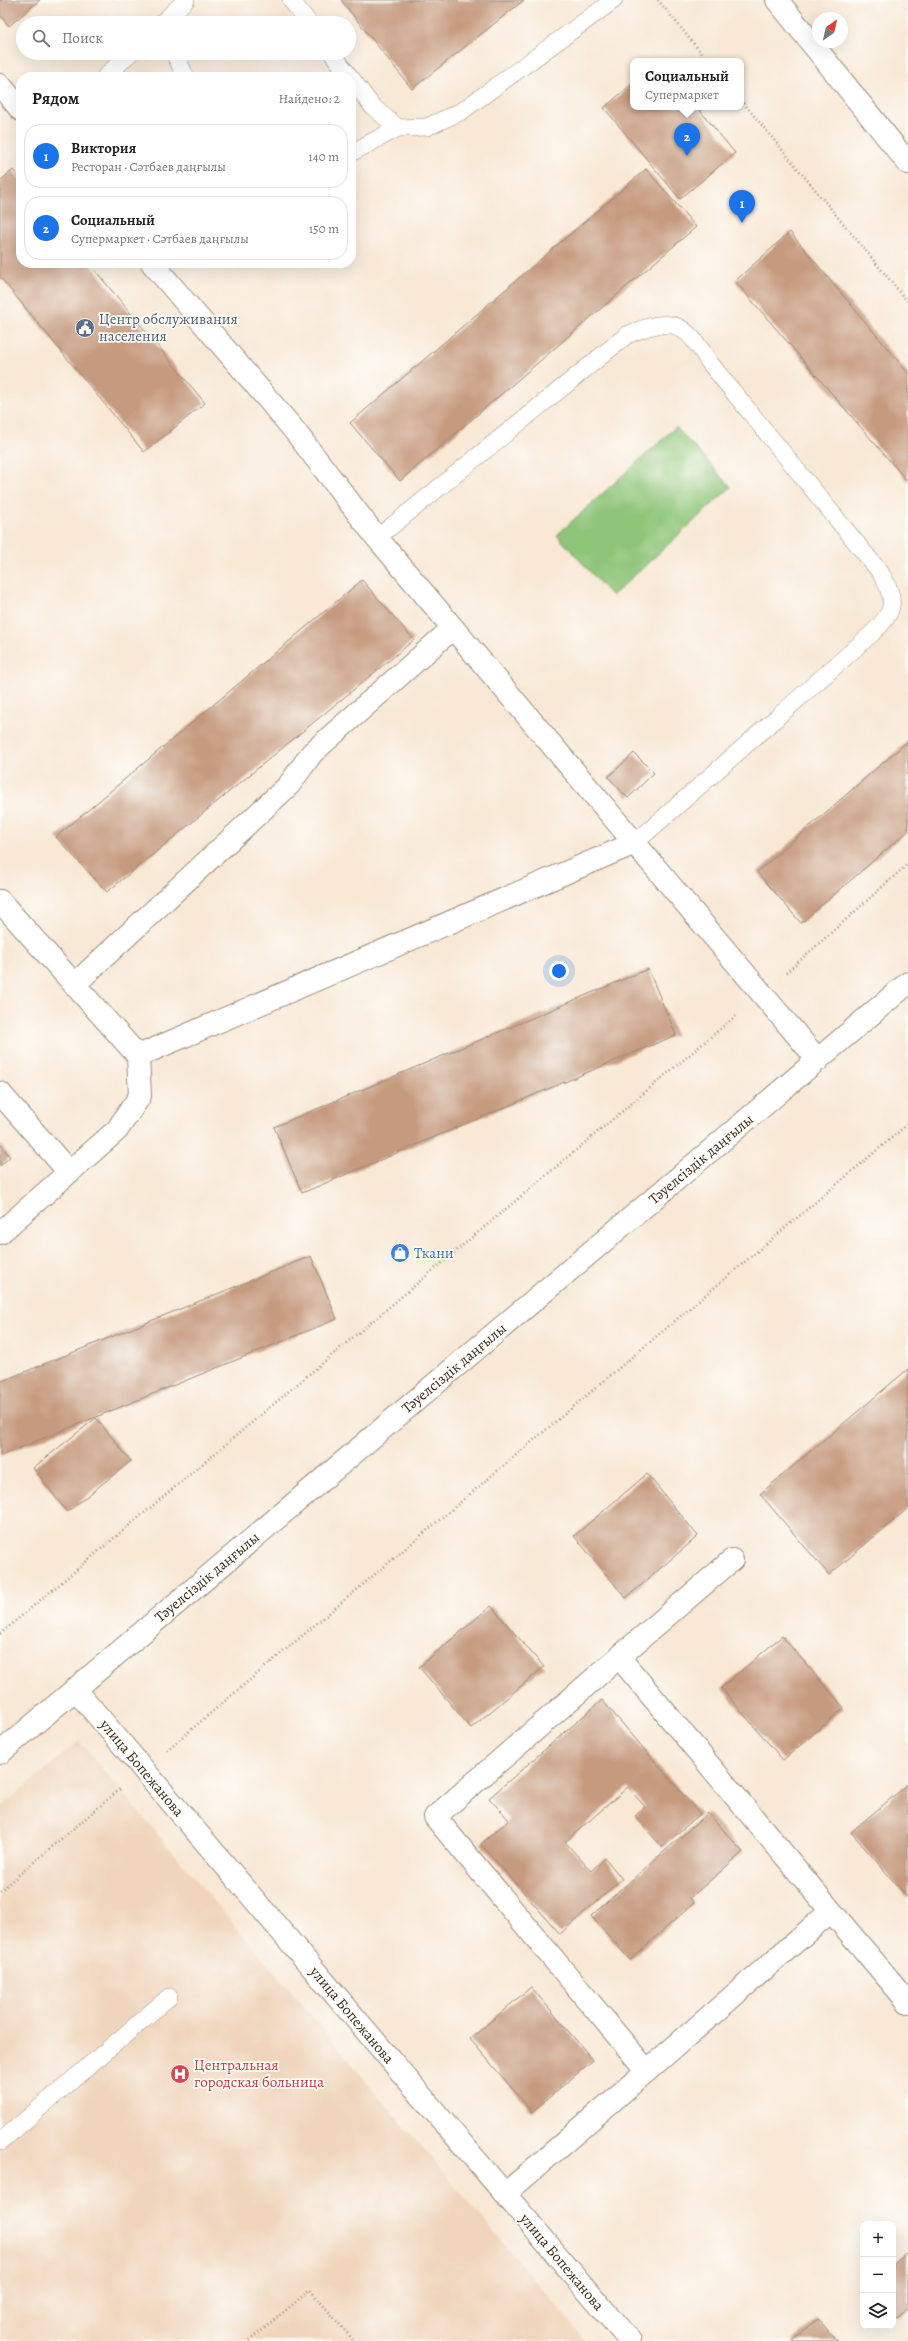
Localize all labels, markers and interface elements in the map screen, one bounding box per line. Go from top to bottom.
north arrow [812,12,848,48]
search box [16,16,356,60]
icon: search [30,27,52,49]
text: Поиск [62,28,103,48]
popup [630,58,744,110]
text: Социальный [645,66,729,86]
text: Супермаркет [645,86,719,103]
text: Рядом [32,87,79,110]
text: Найдено: 2 [279,90,340,107]
pin: 2 [674,123,700,156]
text: Виктория [71,138,136,158]
text: 1 [44,148,48,165]
text: 140 m [308,148,339,165]
text: Ресторан · Сәтбаев даңғылы [71,158,226,175]
pin: 1 [729,190,755,223]
text: Социальный [71,210,155,230]
text: 2 [43,220,49,237]
text: 150 m [309,220,339,237]
text: Супермаркет · Сәтбаев даңғылы [71,230,249,247]
place label: Центр обслуживания населения [99,309,238,346]
public building icon: Центр обслуживания населения [74,317,96,339]
your location [549,961,569,981]
street label: Тәуелсіздік даңғылы [644,1109,758,1209]
shop icon: Ткани [389,1242,411,1264]
place label: Ткани [414,1243,454,1263]
street label: Тәуелсіздік даңғылы [397,1318,511,1418]
street label: Тәуелсіздік даңғылы [150,1527,264,1627]
street label: улица Бопежанова [95,1714,189,1821]
street label: улица Бопежанова [305,1961,399,2068]
place label: Центральная городская больница [194,2055,324,2092]
hospital icon: Центральная городская больница [169,2063,191,2085]
street label: улица Бопежанова [515,2208,609,2315]
map controls [860,2221,896,2329]
button: + [860,2221,896,2257]
button: − [860,2257,896,2293]
button: layers [860,2293,896,2329]

